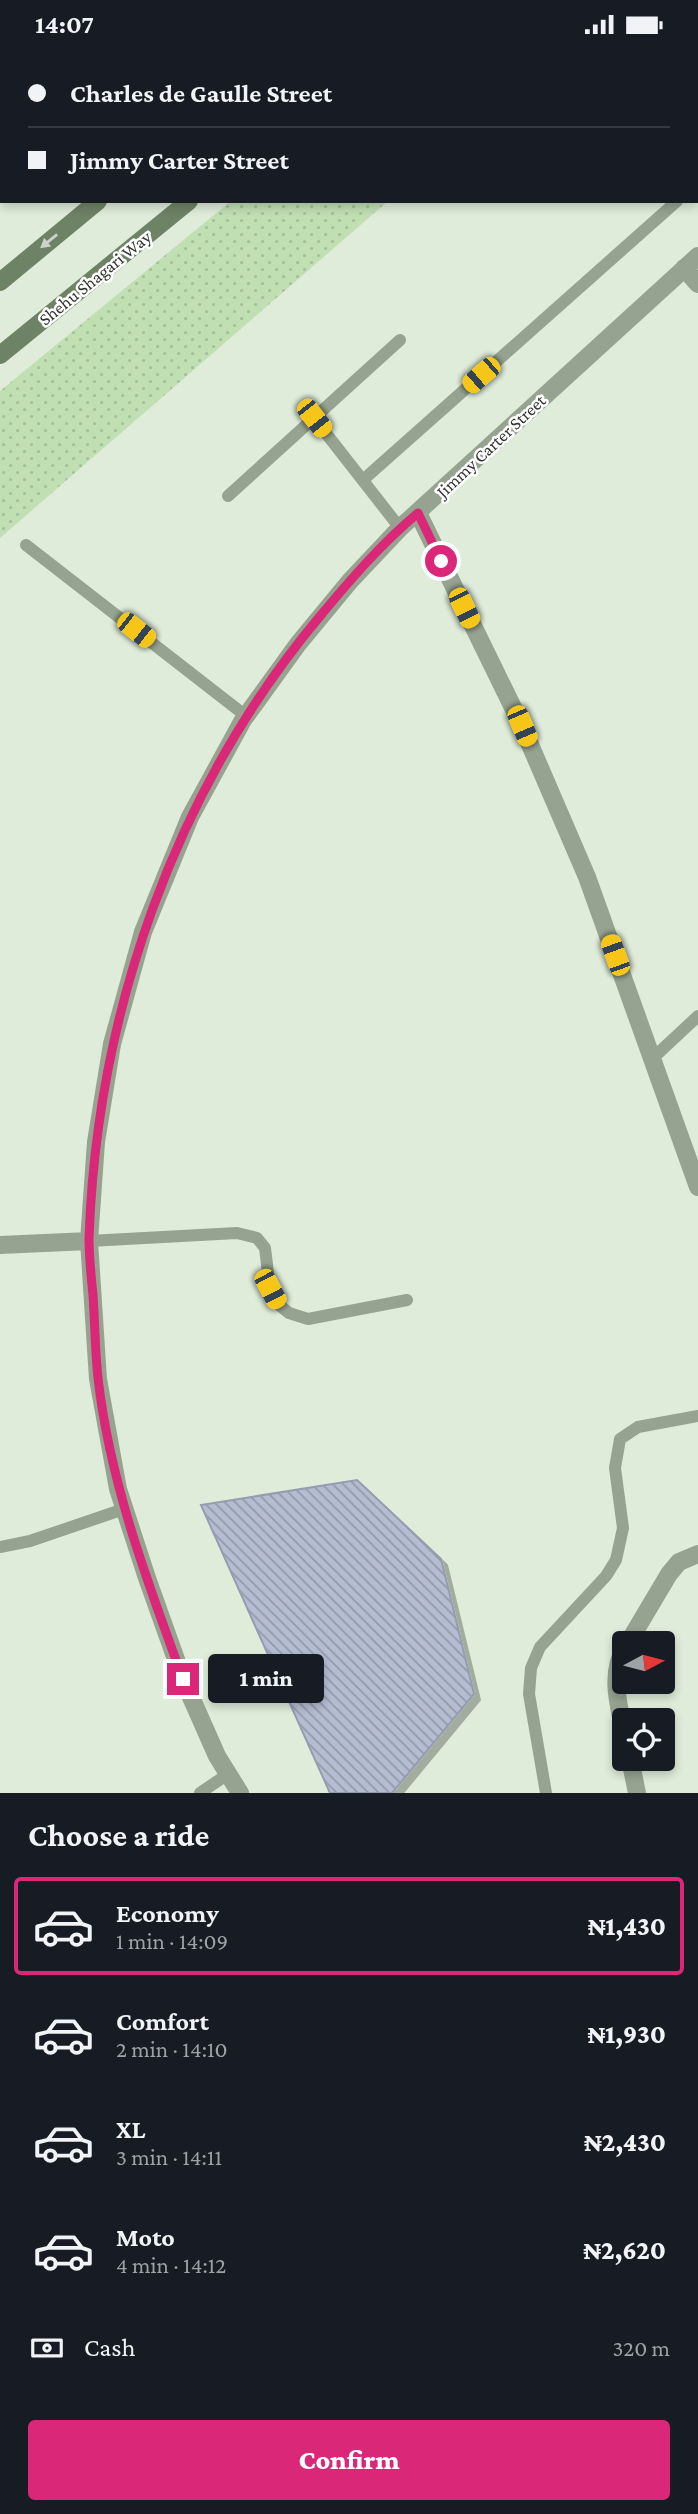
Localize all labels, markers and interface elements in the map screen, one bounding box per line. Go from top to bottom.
text: 14:07 [35,10,94,39]
text: Charles de Gaulle Street [70,79,332,108]
text: Jimmy Carter Street [70,146,289,175]
street label: Shehu Shagari Way [35,226,156,329]
one-way arrow [41,234,59,249]
car [459,353,504,397]
street label: Jimmy Carter Street [431,390,550,503]
car [293,395,336,441]
route start [425,545,457,577]
car [446,585,483,631]
car [113,609,160,651]
car [505,703,540,749]
car [598,932,633,978]
car [251,1266,290,1312]
north arrow [612,1631,676,1694]
map controls [612,1631,675,1771]
callout: 1 min [208,1655,323,1703]
route end [167,1663,199,1695]
text: 1 min [239,1665,293,1691]
button: locate [612,1708,675,1771]
text: Choose a ride [28,1817,209,1853]
icon: car [32,1895,95,1958]
text: Economy [116,1899,219,1928]
text: ₦1,430 [587,1912,666,1941]
text: 1 min · 14:09 [116,1928,228,1954]
icon: car [32,2003,95,2066]
text: Comfort [116,2007,209,2036]
text: ₦1,930 [587,2020,666,2049]
text: 2 min · 14:10 [116,2036,228,2062]
icon: car [32,2111,95,2174]
text: XL [116,2115,145,2144]
text: ₦2,430 [584,2128,666,2157]
text: 3 min · 14:11 [116,2144,222,2170]
icon: car [32,2219,95,2282]
text: Moto [116,2223,175,2252]
text: ₦2,620 [583,2236,666,2265]
text: 4 min · 14:12 [116,2252,226,2278]
icon: cash [28,2329,66,2367]
text: Cash [84,2333,135,2362]
text: 320 m [612,2335,670,2361]
button: Confirm [28,2420,670,2500]

